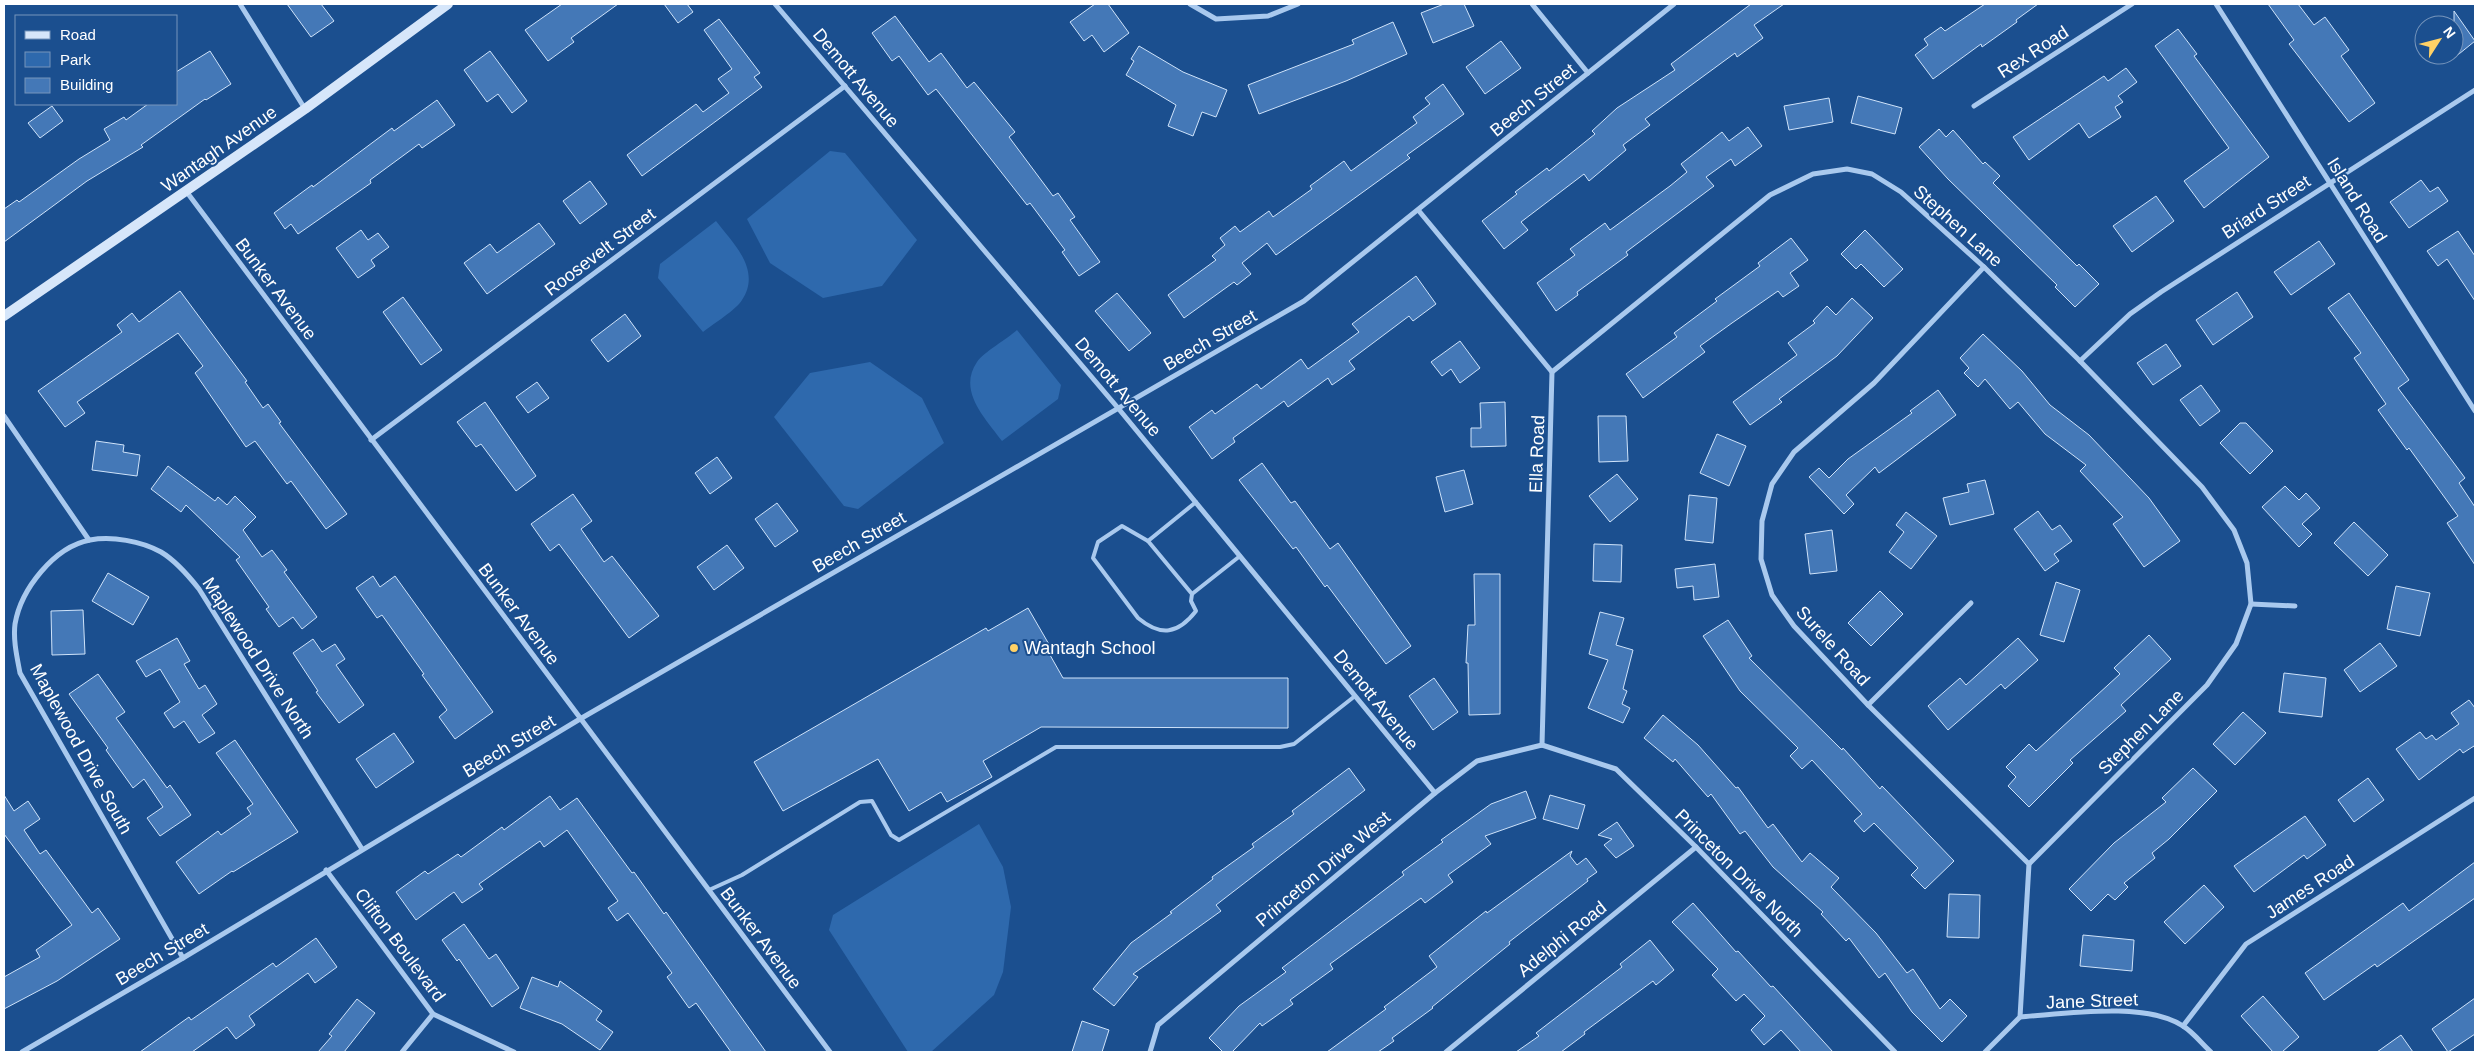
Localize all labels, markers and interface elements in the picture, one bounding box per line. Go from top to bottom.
legend [15,15,178,105]
north arrow [2414,15,2464,65]
street label: Rex Road [1994,22,2072,82]
text: N [2440,24,2459,41]
street label: Demott Avenue [809,25,903,131]
text: Road [60,26,96,43]
text: Park [60,51,91,68]
street label: Beech Street [1486,59,1580,141]
text: Building [60,76,113,93]
street label: Wantagh Avenue [158,102,280,196]
street label: Island Road [2323,154,2391,246]
street label: Briard Street [2218,171,2314,243]
street label: Stephen Lane [1910,181,2006,271]
street label: Roosevelt Street [541,204,659,300]
street label: Bunker Avenue [231,234,321,344]
street label: Beech Street [1160,305,1260,375]
street label: Demott Avenue [1071,334,1165,440]
street label: Ella Road [1526,415,1548,493]
street label: Beech Street [809,507,909,577]
street label: Bunker Avenue [474,559,564,669]
street label: Maplewood Drive North [198,574,318,742]
street label: Surele Road [1792,602,1874,690]
place label: Wantagh School [1024,638,1155,658]
marker: Wantagh School [1008,642,1020,654]
street label: Demott Avenue [1330,646,1422,754]
street label: Maplewood Drive South [26,661,136,837]
street label: Stephen Lane [2094,685,2188,779]
street label: Beech Street [459,711,559,781]
street label: Princeton Drive North [1671,805,1807,941]
street label: Princeton Drive West [1252,807,1394,931]
street label: James Road [2262,851,2358,923]
street label: Bunker Avenue [716,883,806,993]
street label: Clifton Boulevard [351,884,449,1006]
street label: Adelphi Road [1514,897,1610,981]
street label: Beech Street [112,919,212,989]
street label: Jane Street [2046,989,2138,1013]

